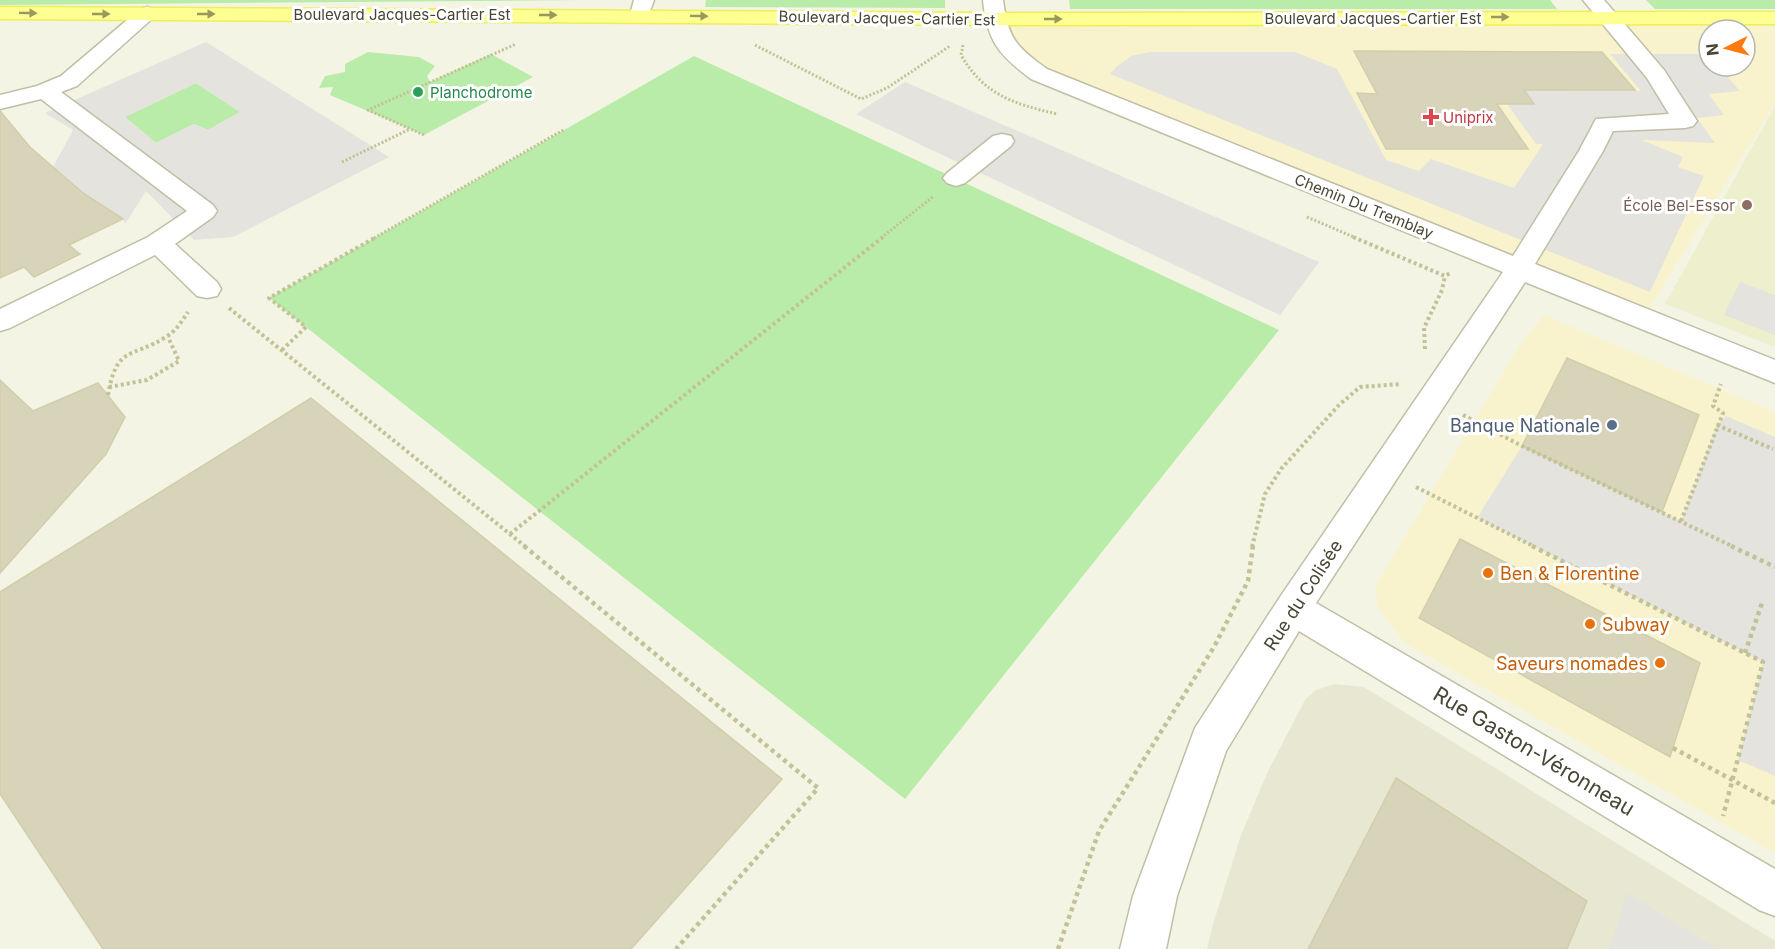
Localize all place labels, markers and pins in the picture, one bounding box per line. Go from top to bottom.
place label: Planchodrome [430,83,532,102]
marker: Planchodrome [411,85,425,99]
place label: Uniprix [1443,108,1494,127]
marker: Uniprix [1424,110,1438,124]
place label: École Bel-Essor [1623,196,1735,215]
marker: École Bel-Essor [1740,198,1754,212]
place label: Banque Nationale [1450,415,1600,436]
marker: Banque Nationale [1605,418,1619,432]
place label: Ben & Florentine [1500,563,1639,584]
marker: Ben & Florentine [1481,566,1495,580]
place label: Subway [1602,614,1670,635]
marker: Subway [1583,617,1597,631]
place label: Saveurs nomades [1496,653,1648,674]
marker: Saveurs nomades [1653,656,1667,670]

